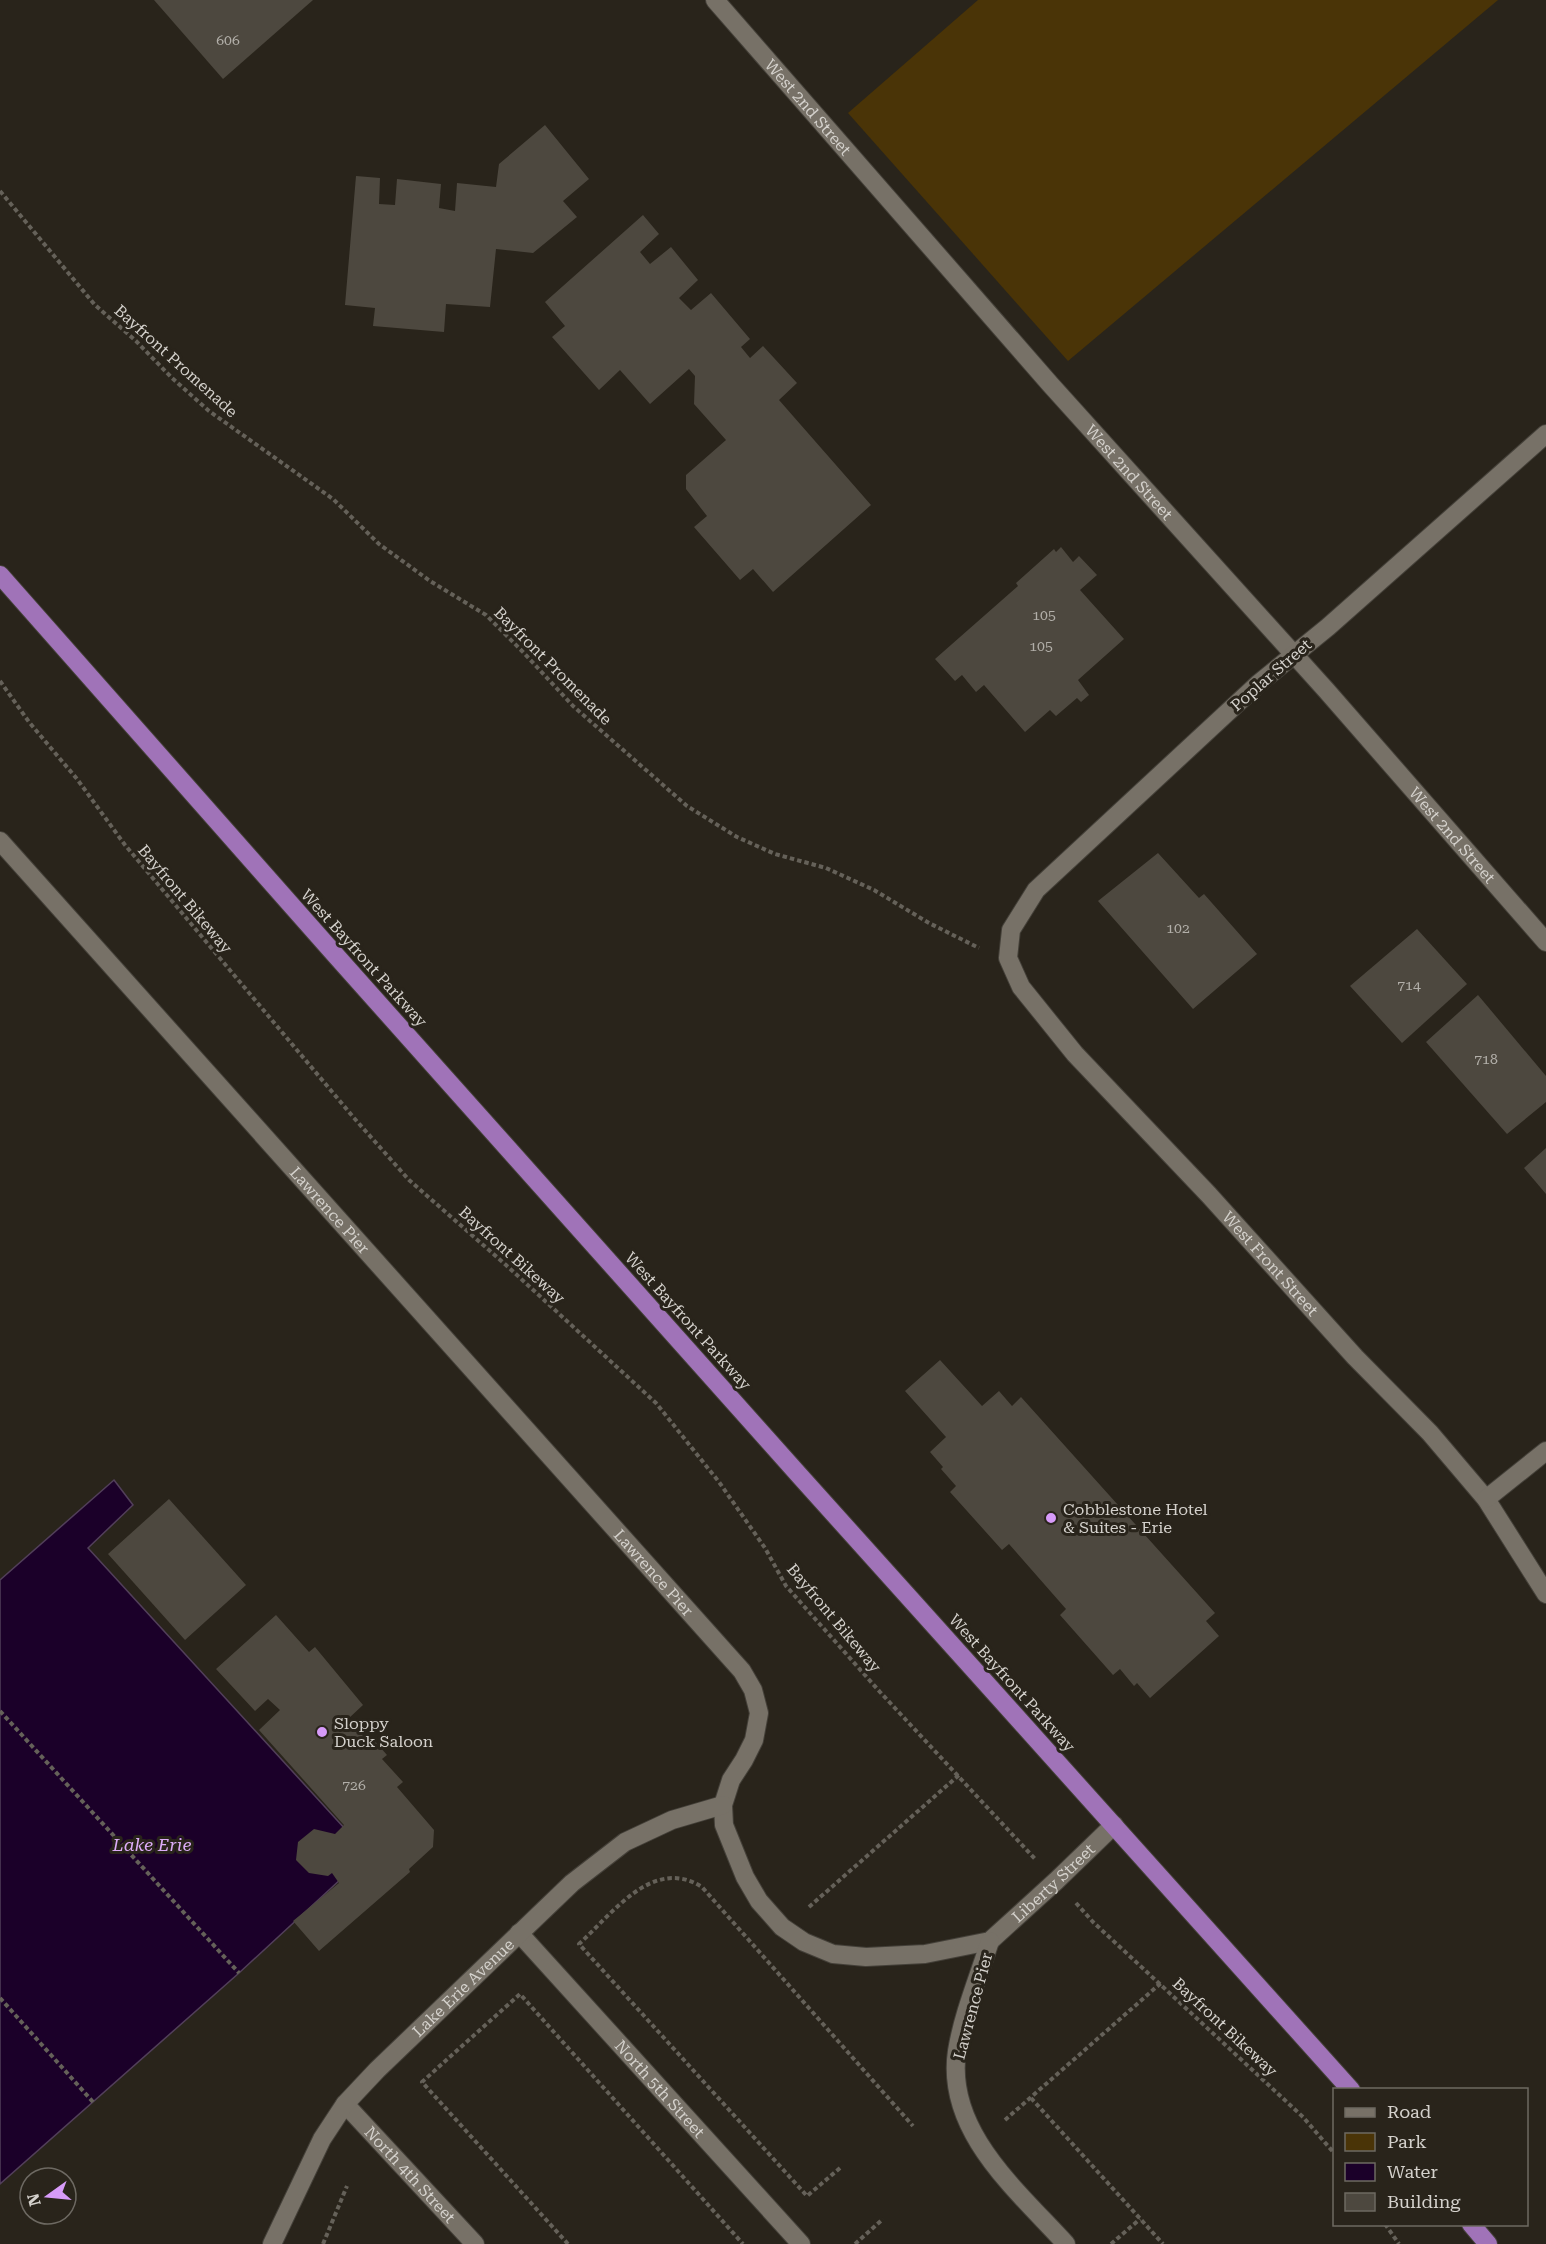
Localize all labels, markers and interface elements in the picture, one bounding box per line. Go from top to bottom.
house number: 606 [216,32,240,48]
street label: West 2nd Street [761,55,855,159]
street label: Bayfront Promenade [111,301,242,421]
street label: West 2nd Street [1082,420,1177,523]
street label: Bayfront Promenade [490,603,616,729]
house number: 105 [1032,607,1056,623]
street label: Poplar Street [1227,635,1315,715]
house number: 105 [1029,638,1053,654]
street label: West 2nd Street [1405,783,1500,887]
street label: Bayfront Bikeway [134,841,236,958]
street label: West Bayfront Parkway [297,885,431,1031]
house number: 102 [1166,920,1190,936]
house number: 714 [1397,977,1421,993]
house number: 718 [1474,1051,1498,1067]
street label: Lawrence Pier [286,1163,374,1258]
street label: Bayfront Bikeway [455,1202,569,1308]
street label: West Front Street [1219,1207,1323,1320]
street label: West Bayfront Parkway [621,1248,755,1394]
place label: Cobblestone Hotel & Suites - Erie [1063,1500,1208,1537]
marker: Cobblestone Hotel & Suites - Erie [1044,1511,1058,1525]
street label: Lawrence Pier [610,1525,698,1620]
street label: Bayfront Bikeway [783,1560,885,1677]
street label: West Bayfront Parkway [945,1610,1079,1756]
place label: Sloppy Duck Saloon [334,1714,433,1751]
marker: Sloppy Duck Saloon [315,1725,329,1739]
house number: 726 [342,1777,366,1793]
water label: Lake Erie [111,1834,192,1855]
street label: Liberty Street [1008,1839,1099,1926]
street label: Lake Erie Avenue [408,1934,518,2041]
street label: Lawrence Pier [950,1950,996,2061]
street label: Bayfront Bikeway [1169,1974,1282,2081]
street label: North 5th Street [611,2036,709,2141]
legend [1333,2088,1528,2226]
text: Road [1387,2101,1432,2122]
street label: North 4th Street [361,2122,460,2227]
text: Park [1387,2131,1427,2152]
text: Water [1387,2161,1438,2182]
north arrow [18,2166,78,2226]
text: N [23,2191,45,2208]
text: Building [1387,2191,1461,2212]

